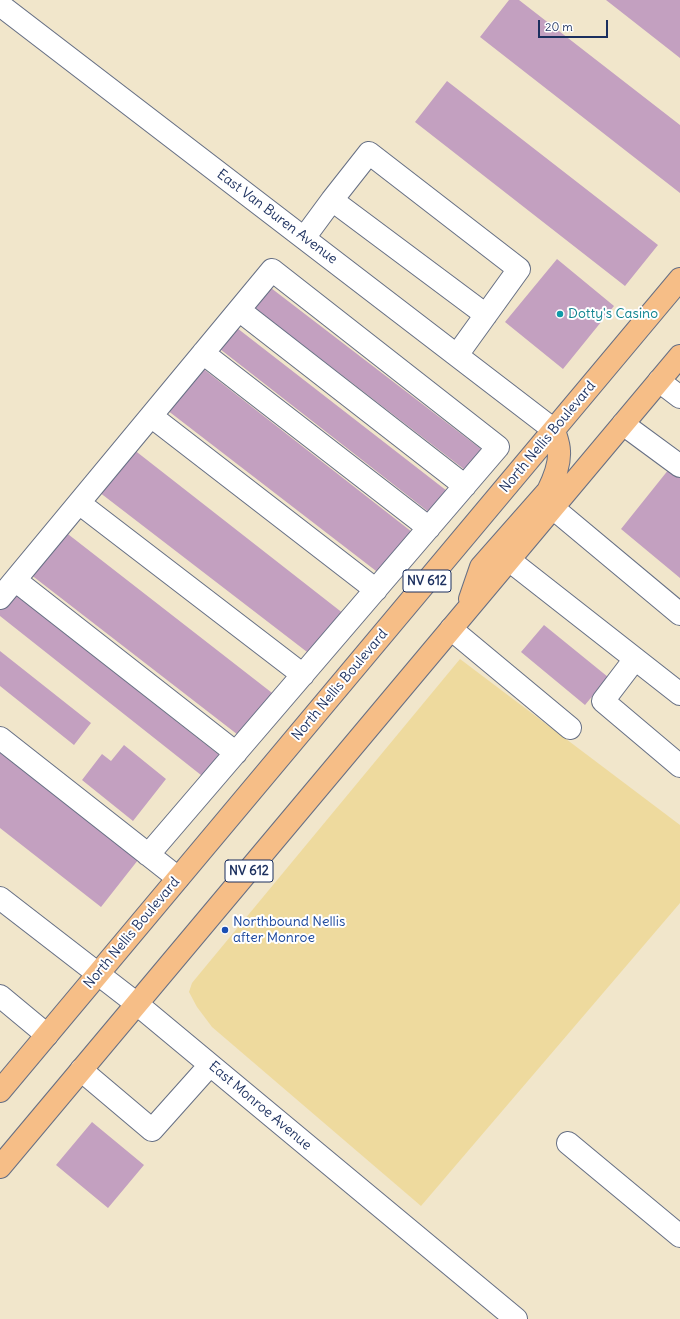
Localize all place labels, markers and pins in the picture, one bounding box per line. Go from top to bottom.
place label: Dotty's Casino [568,306,658,322]
marker: Dotty's Casino [555,309,565,319]
place label: Northbound Nellis after Monroe [233,914,345,946]
marker: Northbound Nellis after Monroe [220,925,230,935]

